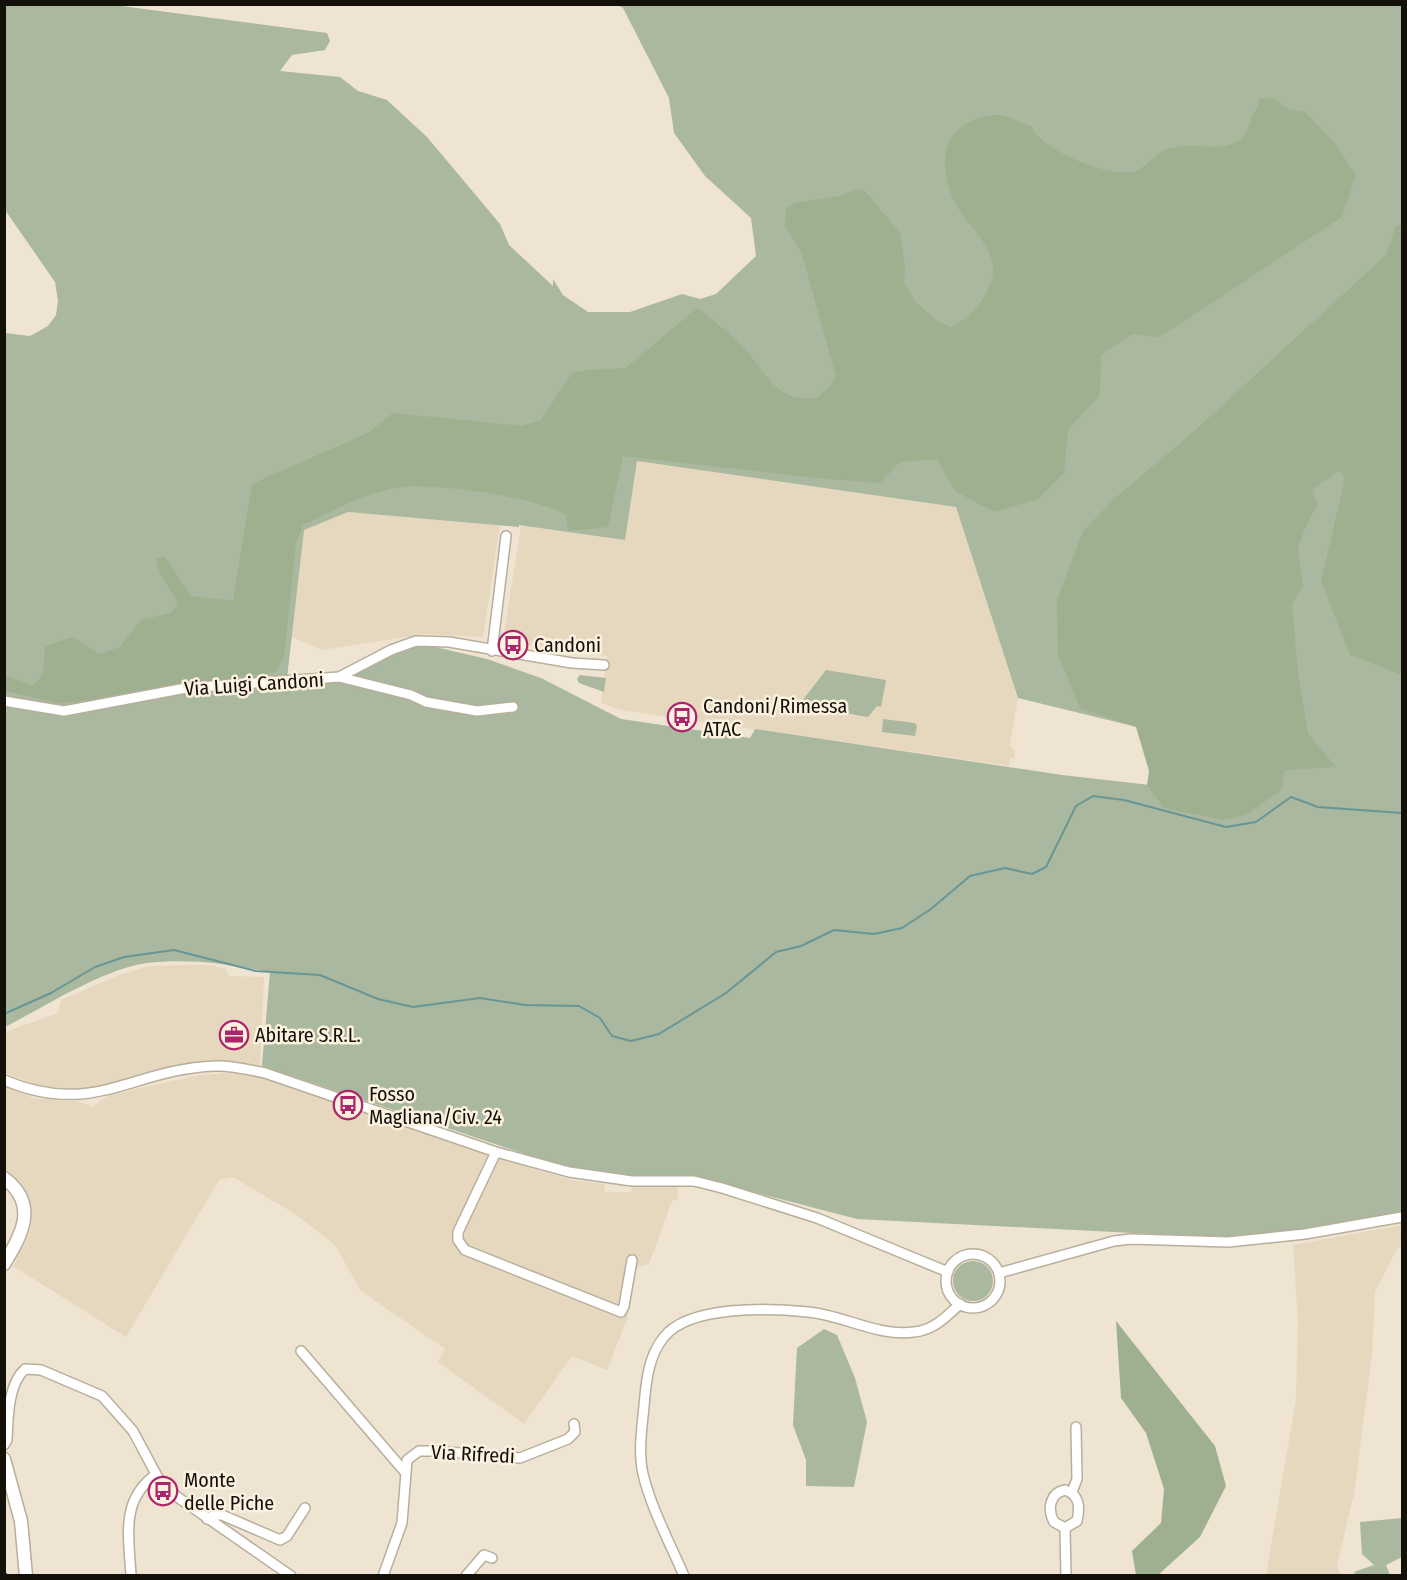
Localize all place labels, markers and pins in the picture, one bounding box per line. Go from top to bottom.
bus stop icon: Candoni [497,629,529,661]
place label: Candoni [534,633,601,657]
place label: Candoni/Rimessa ATAC [703,694,847,741]
bus stop icon: Candoni/Rimessa ATAC [666,701,698,733]
office icon: Abitare S.R.L. [218,1019,250,1051]
place label: Abitare S.R.L. [255,1023,361,1047]
place label: Fosso Magliana/Civ. 24 [369,1082,502,1129]
bus stop icon: Fosso Magliana/Civ. 24 [332,1089,364,1121]
place label: Monte delle Piche [184,1468,274,1515]
bus stop icon: Monte delle Piche [147,1475,179,1507]

